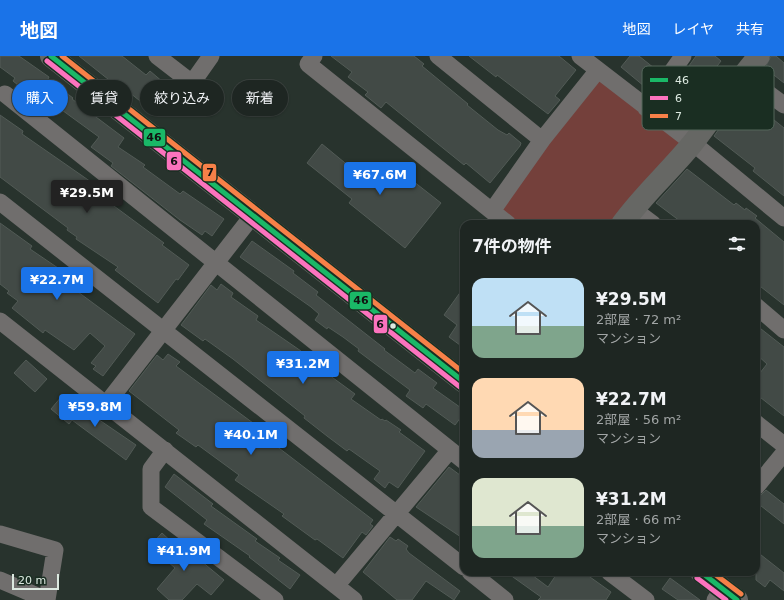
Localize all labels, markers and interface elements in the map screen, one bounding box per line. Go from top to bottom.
text: 地図 [20,19,58,41]
text: 地図 [622,21,650,37]
text: レイヤ [672,21,714,37]
text: 共有 [736,21,764,37]
legend [642,66,774,130]
text: 46 [675,74,689,87]
chip: 購入 [12,80,68,116]
chip: 賃貸 [76,80,132,116]
chip: 絞り込み [140,80,224,116]
chip: 新着 [232,80,288,116]
text: 6 [675,92,682,105]
text: 7 [675,110,682,123]
line badge: 46 [143,128,166,147]
text: 46 [146,131,162,144]
line badge: 6 [166,151,182,171]
text: 6 [170,155,178,168]
pin: ¥67.6M [347,162,413,196]
line badge: 7 [202,163,217,182]
text: 7 [206,166,214,179]
text: ¥67.6M [353,167,407,182]
pin: ¥29.5M [54,180,120,214]
text: ¥29.5M [60,185,114,200]
icon: filters [726,233,748,255]
text: 7件の物件 [472,236,552,256]
pin: ¥22.7M [24,267,90,301]
text: ¥22.7M [30,272,84,287]
text: ¥29.5M [596,289,667,309]
line badge: 46 [349,291,372,310]
text: 46 [353,294,369,307]
icon: home [504,294,552,342]
text: 2部屋 · 72 m² [596,312,681,327]
line badge: 6 [373,314,388,334]
text: 6 [376,318,384,331]
unlabelled marker [388,321,398,331]
text: マンション [596,331,661,346]
pin: ¥31.2M [270,351,336,385]
text: ¥31.2M [276,356,330,371]
text: ¥22.7M [596,389,667,409]
pin: ¥59.8M [62,394,128,428]
icon: home [504,394,552,442]
text: ¥59.8M [68,399,122,414]
text: 2部屋 · 56 m² [596,412,681,427]
pin: ¥40.1M [218,422,284,456]
text: ¥40.1M [224,427,278,442]
text: マンション [596,431,661,446]
text: ¥31.2M [596,489,667,509]
icon: home [504,494,552,542]
text: 2部屋 · 66 m² [596,512,681,527]
text: マンション [596,531,661,546]
pin: ¥41.9M [151,538,217,572]
text: ¥41.9M [157,543,211,558]
scale bar [12,572,59,591]
text: 20 m [18,574,46,587]

